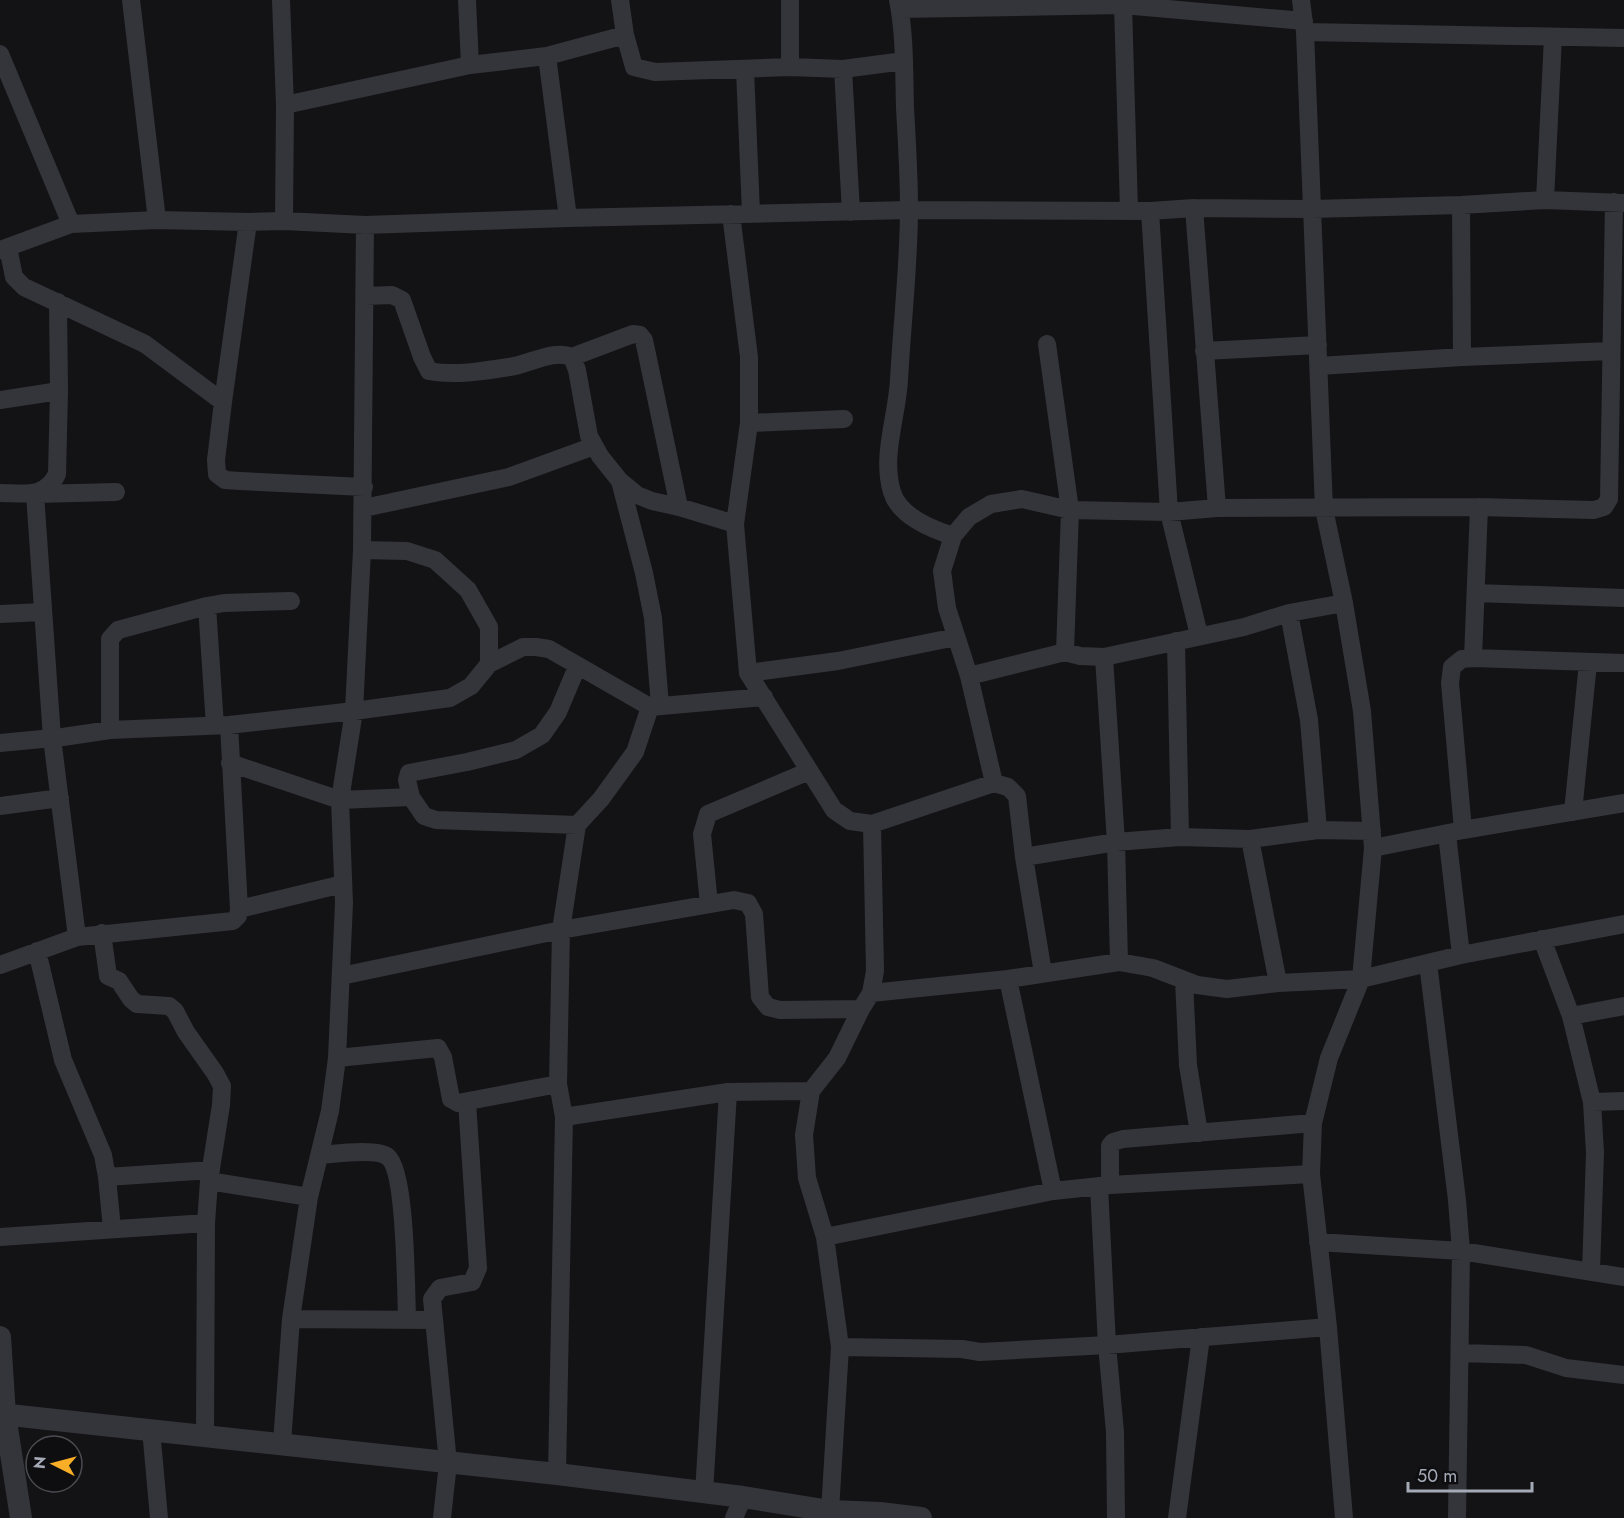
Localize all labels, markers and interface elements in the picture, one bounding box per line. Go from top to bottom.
north arrow [24,1434,84,1494]
text: N [27,1455,52,1470]
scale bar [1408,1455,1532,1493]
text: 50 m [1417,1463,1457,1489]

